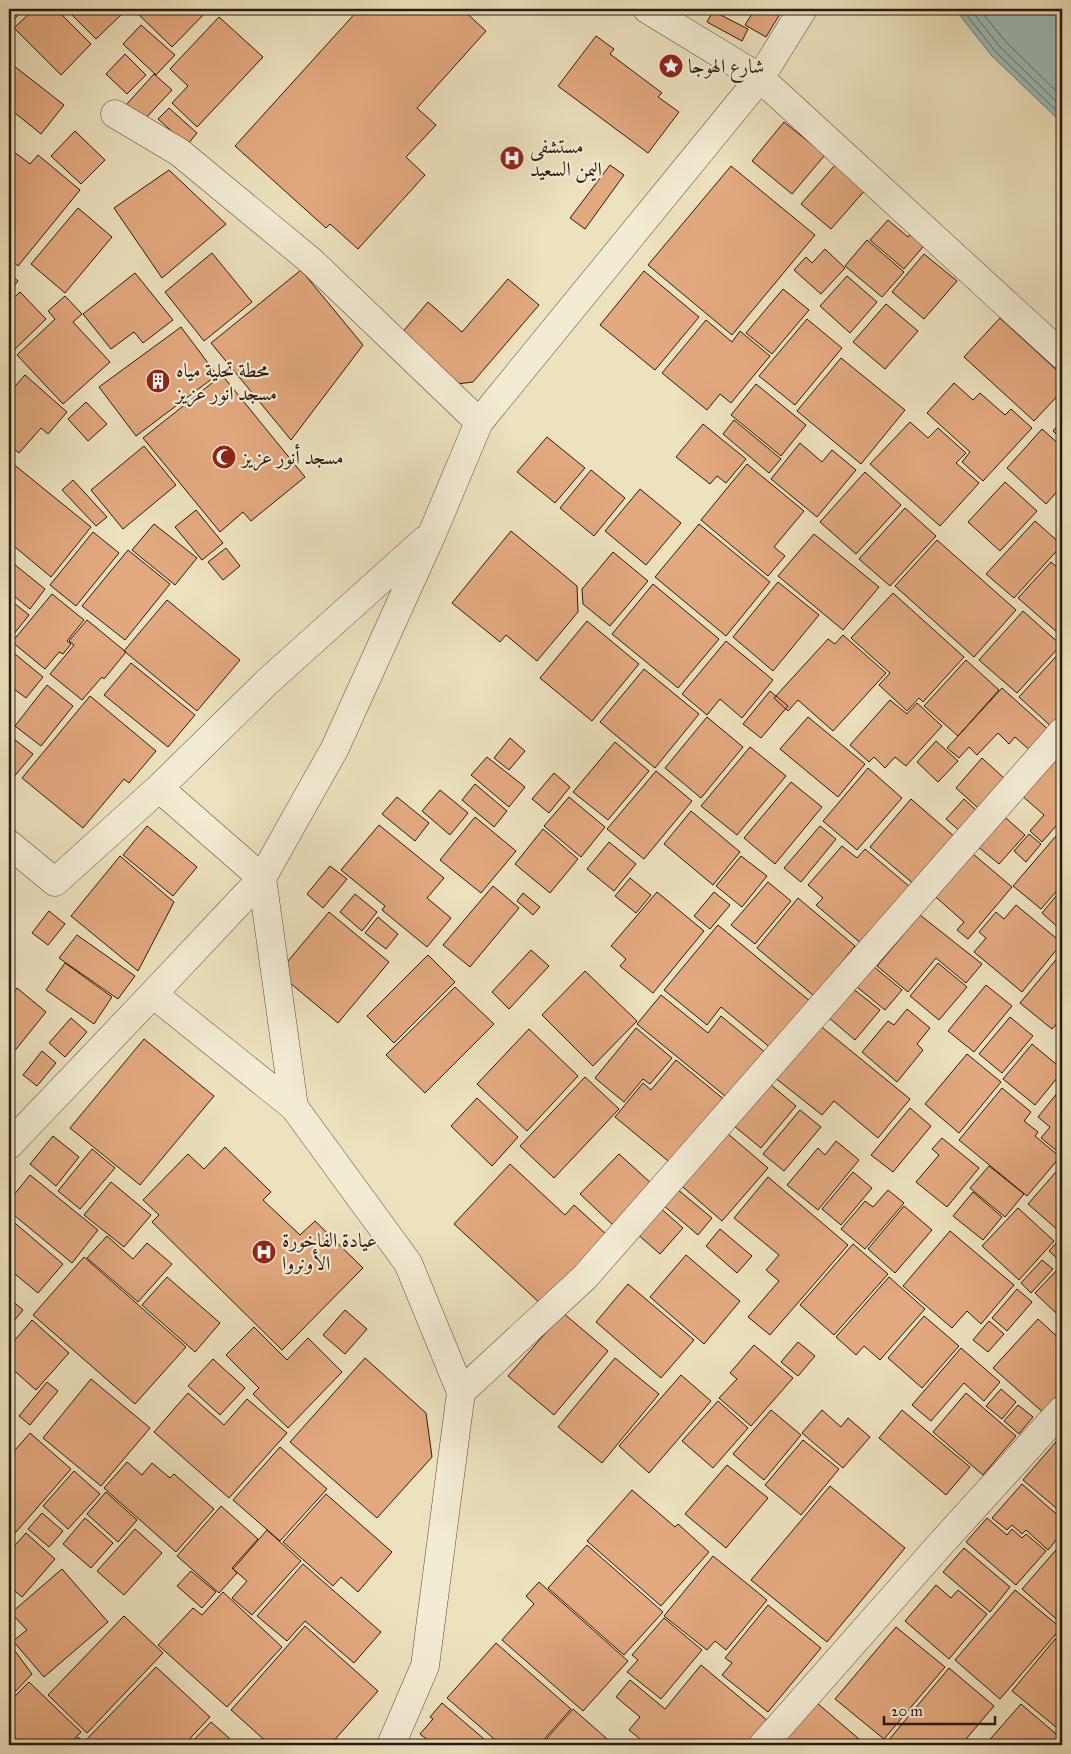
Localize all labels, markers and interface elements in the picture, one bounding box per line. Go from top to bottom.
place icon: شارع الهوجا [658,53,684,79]
place label: شارع الهوجا [688,54,764,84]
place label: مستشفى اليمن السعيد [530,134,602,183]
hospital icon: مستشفى اليمن السعيد [499,145,525,171]
place label: محطة تحلية مياه مسجد انور عزيز [174,358,277,407]
building icon: محطة تحلية مياه مسجد انور عزيز [145,368,171,394]
place label: مسجد أنور عزيز [240,443,343,471]
mosque icon: مسجد أنور عزيز [211,444,237,470]
place label: عيادة الفاخورة الأونروا [282,1228,377,1275]
hospital icon: عيادة الفاخورة الأونروا [251,1239,277,1265]
scale bar [884,1694,995,1726]
text: 20 m [891,1702,923,1720]

